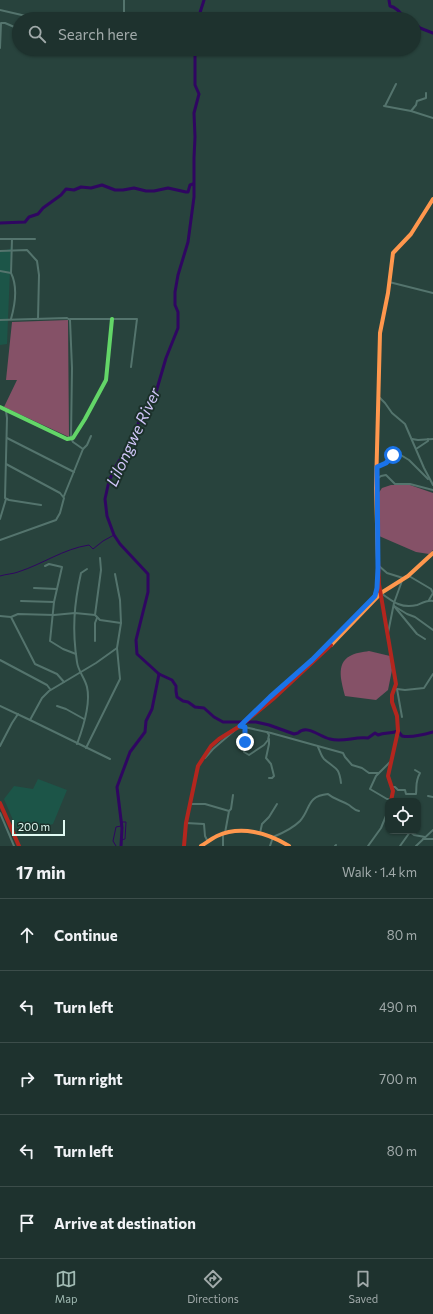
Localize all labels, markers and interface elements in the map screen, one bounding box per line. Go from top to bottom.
search box [12,12,421,56]
icon: search [26,23,48,45]
text: Search here [58,25,137,43]
water label: Lilongwe River [101,384,164,489]
route start [384,446,402,464]
route end [236,733,254,751]
map controls [385,798,421,834]
button: locate [385,798,421,834]
scale bar [12,818,65,837]
text: 200 m [18,820,50,833]
text: 17 min [16,862,66,883]
text: Walk · 1.4 km [342,864,417,880]
icon: ahead [16,924,38,946]
text: Continue [54,926,118,944]
text: 80 m [387,927,417,943]
icon: left [16,996,38,1018]
text: Turn left [54,998,113,1016]
text: 490 m [379,999,417,1015]
icon: right [16,1068,38,1090]
text: Turn right [54,1070,123,1088]
text: 700 m [379,1071,417,1087]
icon: left [16,1140,38,1162]
text: Turn left [54,1142,113,1160]
text: 80 m [387,1143,417,1159]
icon: arrive [16,1212,38,1234]
text: Arrive at destination [54,1214,196,1232]
tab: Map [55,1268,78,1305]
tab: Directions [187,1268,239,1305]
tab: Saved [348,1268,378,1305]

